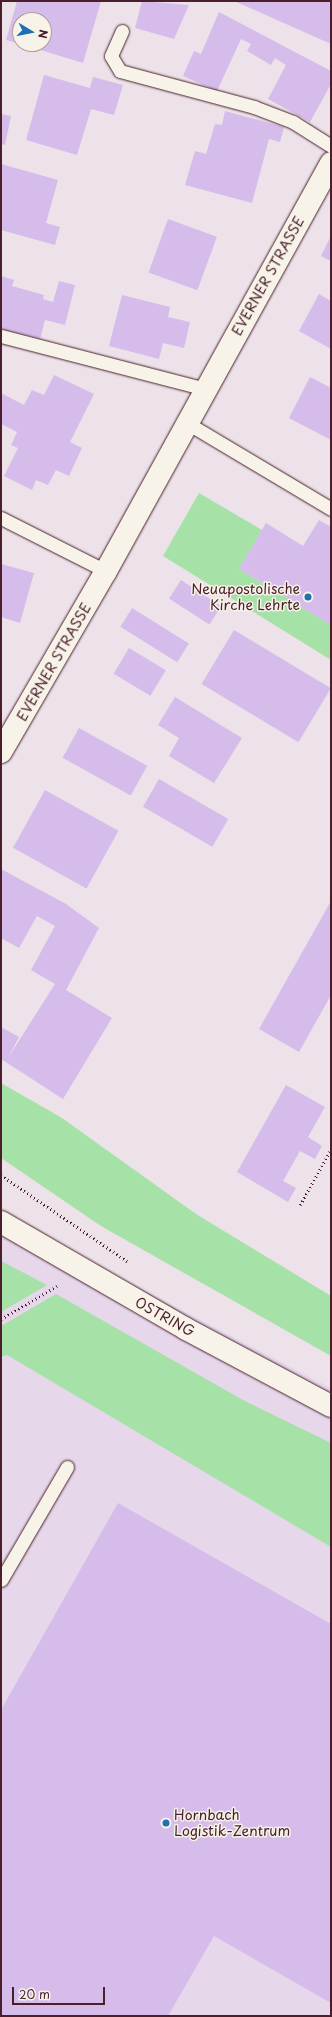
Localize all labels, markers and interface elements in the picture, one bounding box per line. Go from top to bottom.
north arrow [12,12,52,52]
text: N [34,28,52,40]
street label: EVERNER STRASSE [228,213,308,339]
place label: Neuapostolische Kirche Lehrte [191,581,300,614]
marker: Neuapostolische Kirche Lehrte [303,592,313,602]
street label: EVERNER STRASSE [13,599,95,725]
street label: OSTRING [132,1294,198,1340]
place label: Hornbach Logistik-Zentrum [174,1807,290,1840]
marker: Hornbach Logistik-Zentrum [161,1818,171,1828]
scale bar [14,1979,107,2005]
text: 20 m [19,1985,50,2003]

